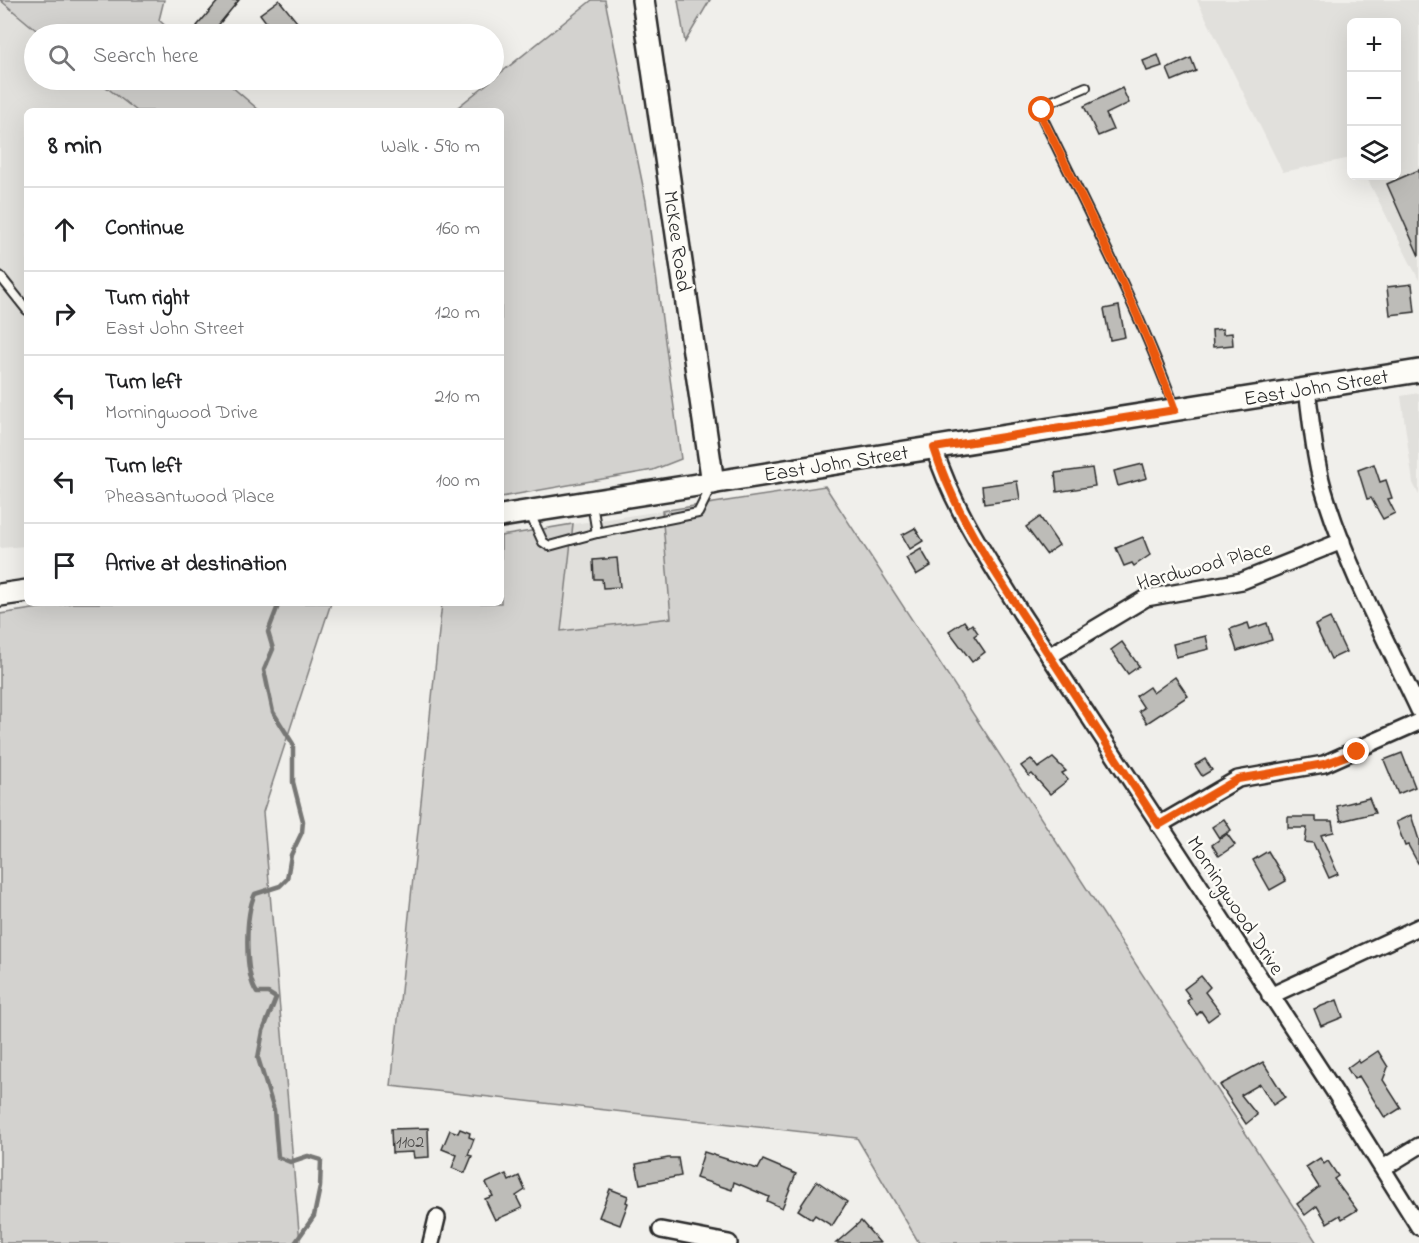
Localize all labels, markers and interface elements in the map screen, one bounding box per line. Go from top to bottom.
map controls [1347,18,1401,180]
button: + [1347,18,1401,72]
search box [24,24,504,90]
icon: search [45,41,78,74]
text: Search here [93,41,198,73]
button: − [1347,72,1401,126]
route start [1028,96,1054,122]
button: layers [1347,126,1401,180]
text: 8 min [48,128,102,166]
text: Walk · 590 m [381,133,480,162]
street label: McKee Road [654,189,698,294]
icon: ahead [48,213,81,246]
text: Continue [105,213,184,245]
text: 160 m [436,215,480,244]
text: Turn right [105,283,190,315]
icon: right [48,297,81,330]
text: 120 m [435,299,480,328]
text: East John Street [105,315,244,344]
street label: East John Street [1242,363,1391,415]
text: Turn left [105,367,182,399]
icon: left [48,381,81,414]
text: 210 m [435,383,480,412]
text: Morningwood Drive [105,399,258,428]
street label: East John Street [762,439,911,491]
text: Turn left [105,451,182,483]
icon: left [48,465,81,498]
text: 100 m [436,467,480,496]
text: Pheasantwood Place [105,483,275,512]
street label: Hardwood Place [1134,534,1276,599]
icon: arrive [48,549,81,582]
text: Arrive at destination [105,549,287,581]
route end [1343,738,1369,764]
street label: Morningwood Drive [1176,831,1291,983]
house number: 1102 [396,1130,424,1156]

